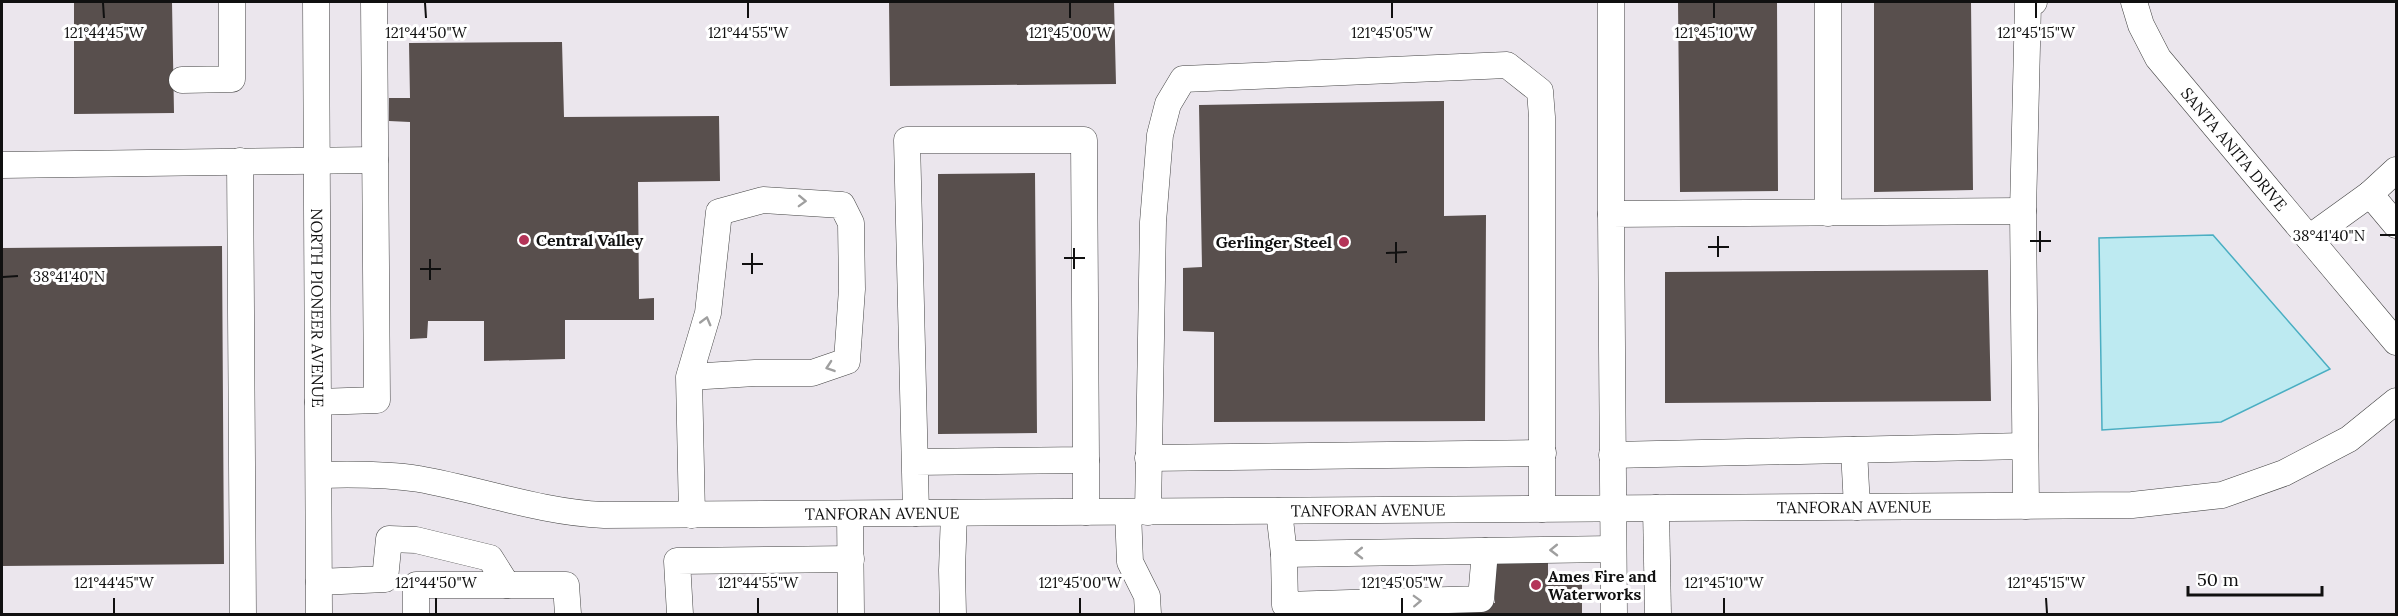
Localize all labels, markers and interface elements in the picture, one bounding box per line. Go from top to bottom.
text: 121°44'45"W [64,23,145,42]
text: 121°44'50"W [385,23,468,42]
text: 121°44'55"W [708,23,789,42]
text: 121°45'00"W [1029,23,1112,42]
text: 121°45'05"W [1351,23,1434,42]
text: 121°45'10"W [1675,23,1755,42]
text: 121°45'15"W [1997,23,2076,42]
street label: SANTA ANITA DRIVE [2177,83,2292,215]
one-way arrow [798,195,807,208]
street label: NORTH PIONEER AVENUE [307,208,328,408]
text: 38°41'40"N [2293,226,2365,245]
place label: Central Valley [536,230,643,250]
place label: Gerlinger Steel [1216,232,1332,252]
marker: Central Valley [517,233,531,247]
marker: Gerlinger Steel [1337,235,1351,249]
text: 38°41'40"N [33,267,105,286]
one-way arrow [698,316,711,326]
one-way arrow [825,360,836,372]
street label: TANFORAN AVENUE [1777,496,1931,517]
street label: TANFORAN AVENUE [1291,499,1445,521]
street label: TANFORAN AVENUE [805,503,959,524]
one-way arrow [1550,544,1559,556]
one-way arrow [1355,547,1364,559]
scale bar [2188,559,2322,597]
place label: Ames Fire and Waterworks [1548,566,1657,604]
text: 50 m [2197,568,2239,591]
text: 121°44'45"W [74,573,155,592]
text: 121°44'50"W [395,573,478,592]
text: 121°44'55"W [718,573,799,592]
text: 121°45'00"W [1039,573,1122,592]
text: 121°45'05"W [1361,573,1444,592]
text: 121°45'10"W [1685,573,1765,592]
text: 121°45'15"W [2007,573,2086,592]
marker: Ames Fire and Waterworks [1529,578,1543,592]
one-way arrow [1412,595,1421,607]

